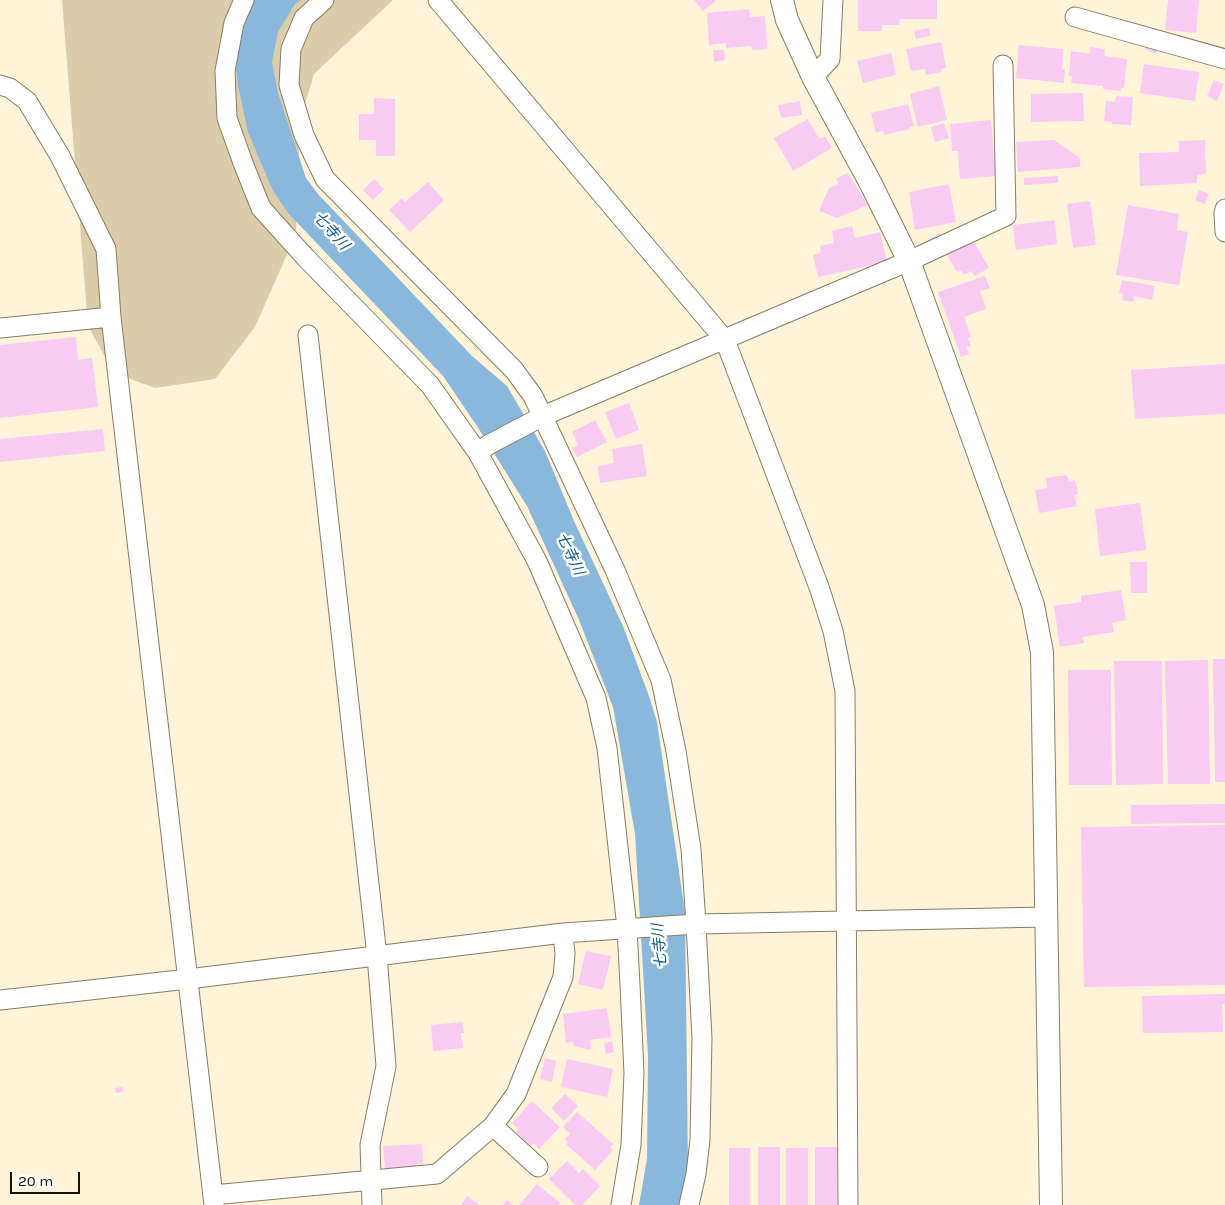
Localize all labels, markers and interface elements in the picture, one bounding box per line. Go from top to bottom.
water label: 七寺川 [309,208,353,254]
water label: 七寺川 [552,530,588,578]
water label: 七寺川 [649,923,671,969]
scale bar [12,1162,82,1194]
text: 20 m [18,1172,53,1190]

